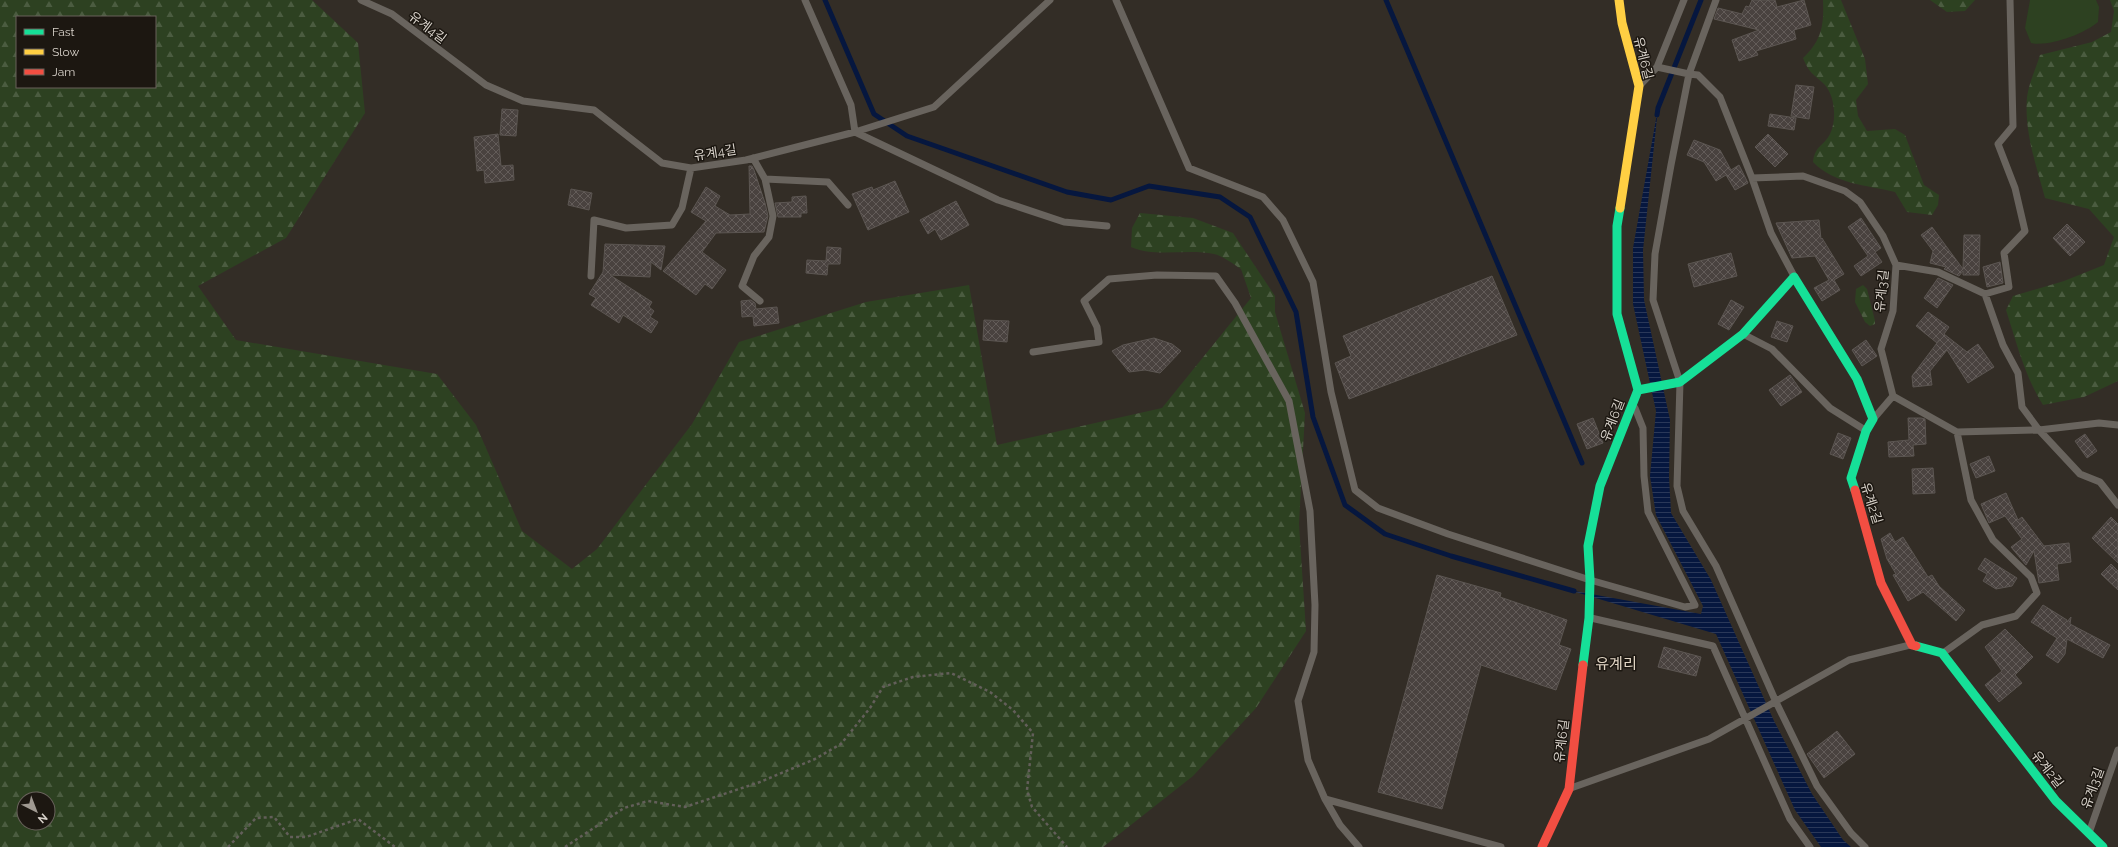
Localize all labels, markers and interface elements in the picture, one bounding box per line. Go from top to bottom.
street label: 유계4길 [406,8,449,46]
legend [16,16,156,88]
text: Fast [52,25,75,39]
street label: 유계6길 [1631,35,1656,81]
text: Slow [52,45,79,59]
text: Jam [52,65,75,79]
street label: 유계4길 [693,142,737,163]
street label: 유계3길 [1872,269,1891,313]
street label: 유계6길 [1598,397,1627,443]
street label: 유계2길 [1858,481,1885,526]
district label: 유계리 [1595,655,1637,673]
street label: 유계6길 [1551,718,1572,764]
street label: 유계2길 [2029,748,2067,791]
street label: 유계3길 [2078,765,2107,811]
north arrow [16,791,56,831]
text: N [35,810,50,826]

